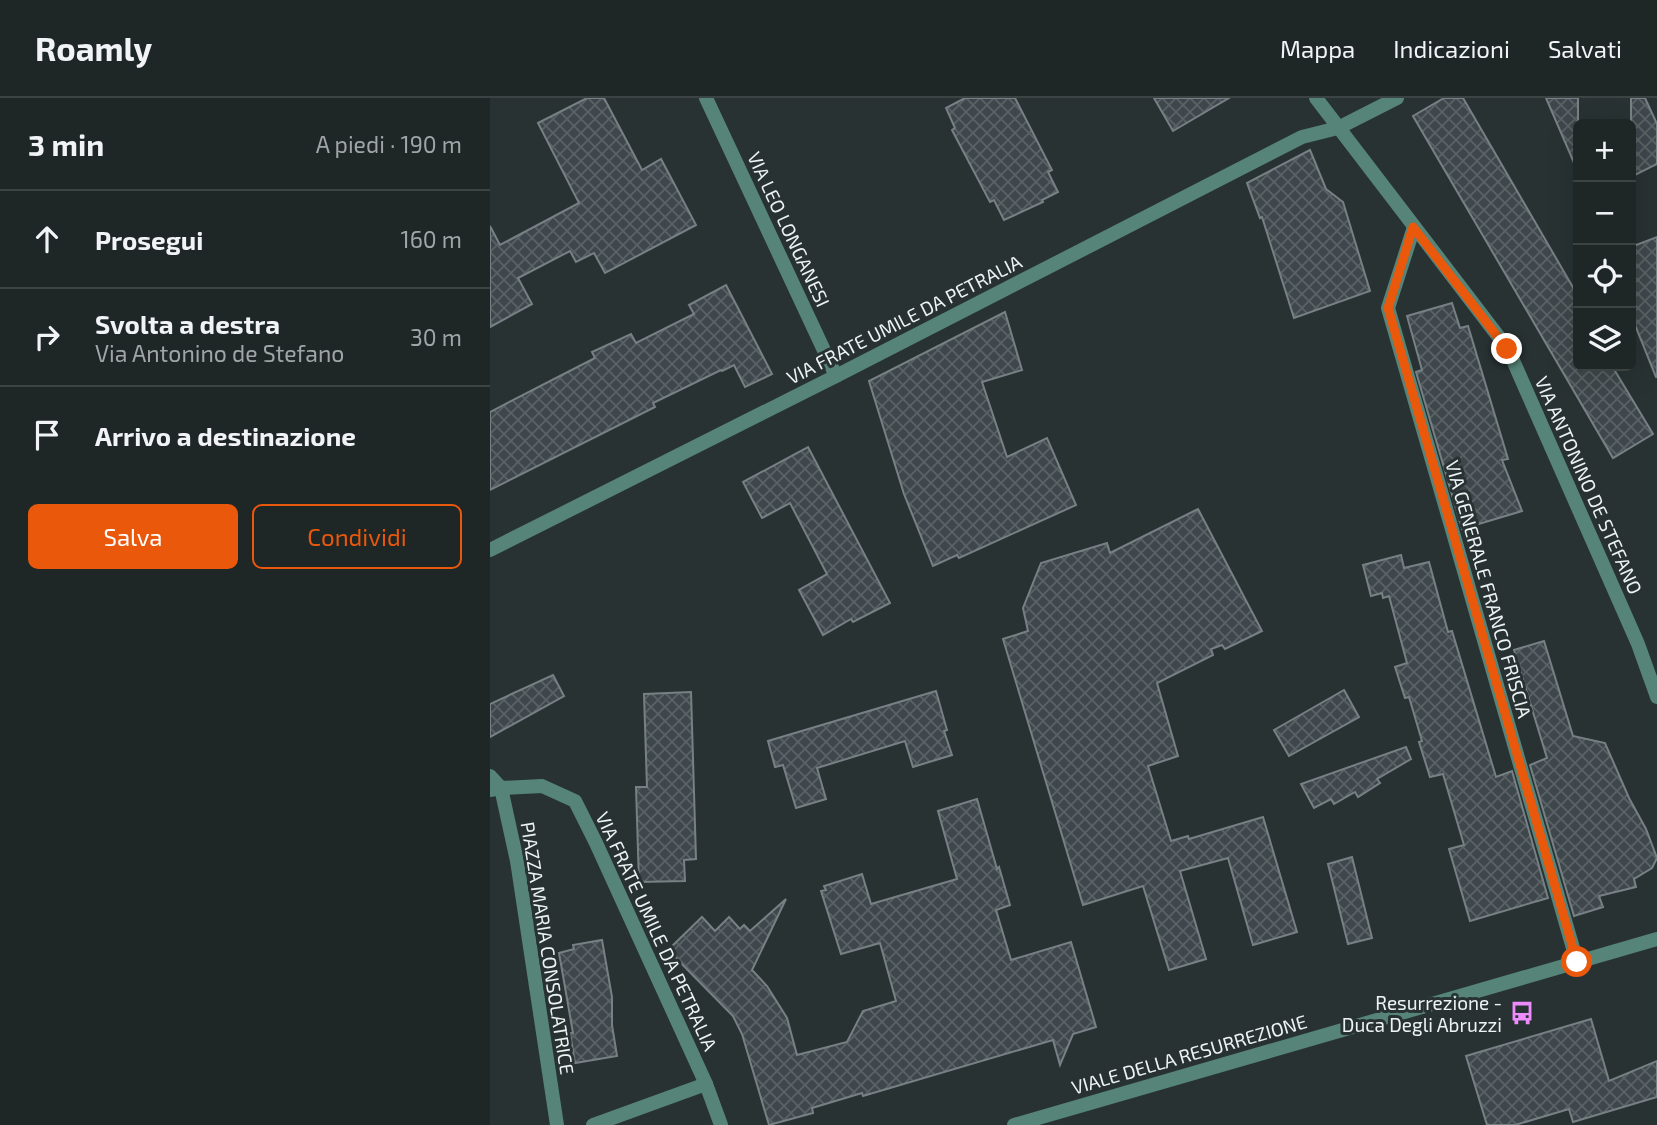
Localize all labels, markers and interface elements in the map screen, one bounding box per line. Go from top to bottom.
text: Roamly [35,28,152,68]
text: Mappa [1280,34,1355,63]
text: Indicazioni [1393,34,1510,63]
text: Salvati [1548,34,1622,63]
map controls [1573,119,1636,371]
button: + [1573,119,1636,182]
text: 3 min [28,126,104,162]
text: A piedi · 190 m [316,130,462,158]
street label: VIA LEO LONGANESI [743,148,835,310]
button: − [1573,182,1636,245]
icon: ahead [28,220,66,258]
text: Prosegui [95,224,203,255]
text: 160 m [401,225,462,253]
button: locate [1573,245,1636,308]
street label: VIA FRATE UMILE DA PETRALIA [783,249,1026,388]
text: Svolta a destra [95,308,280,339]
button: layers [1573,308,1636,371]
icon: right [28,318,66,356]
text: 30 m [410,323,462,351]
route end [1491,333,1522,364]
text: Via Antonino de Stefano [95,339,344,367]
street label: VIA ANTONINO DE STEFANO [1530,372,1648,598]
icon: arrive [28,416,66,454]
text: Arrivo a destinazione [95,420,356,451]
street label: VIA GENERALE FRANCO FRISCIA [1441,458,1537,721]
button: Salva [28,504,238,569]
button: Condividi [252,504,462,569]
street label: VIA FRATE UMILE DA PETRALIA [591,808,723,1054]
street label: PIAZZA MARIA CONSOLATRICE [517,820,579,1076]
route start [1561,946,1592,977]
place label: Resurrezione - Duca Degli Abruzzi [1342,991,1502,1036]
bus stop icon: Resurrezione - Duca Degli Abruzzi [1508,999,1536,1027]
street label: VIALE DELLA RESURREZIONE [1069,1009,1309,1099]

